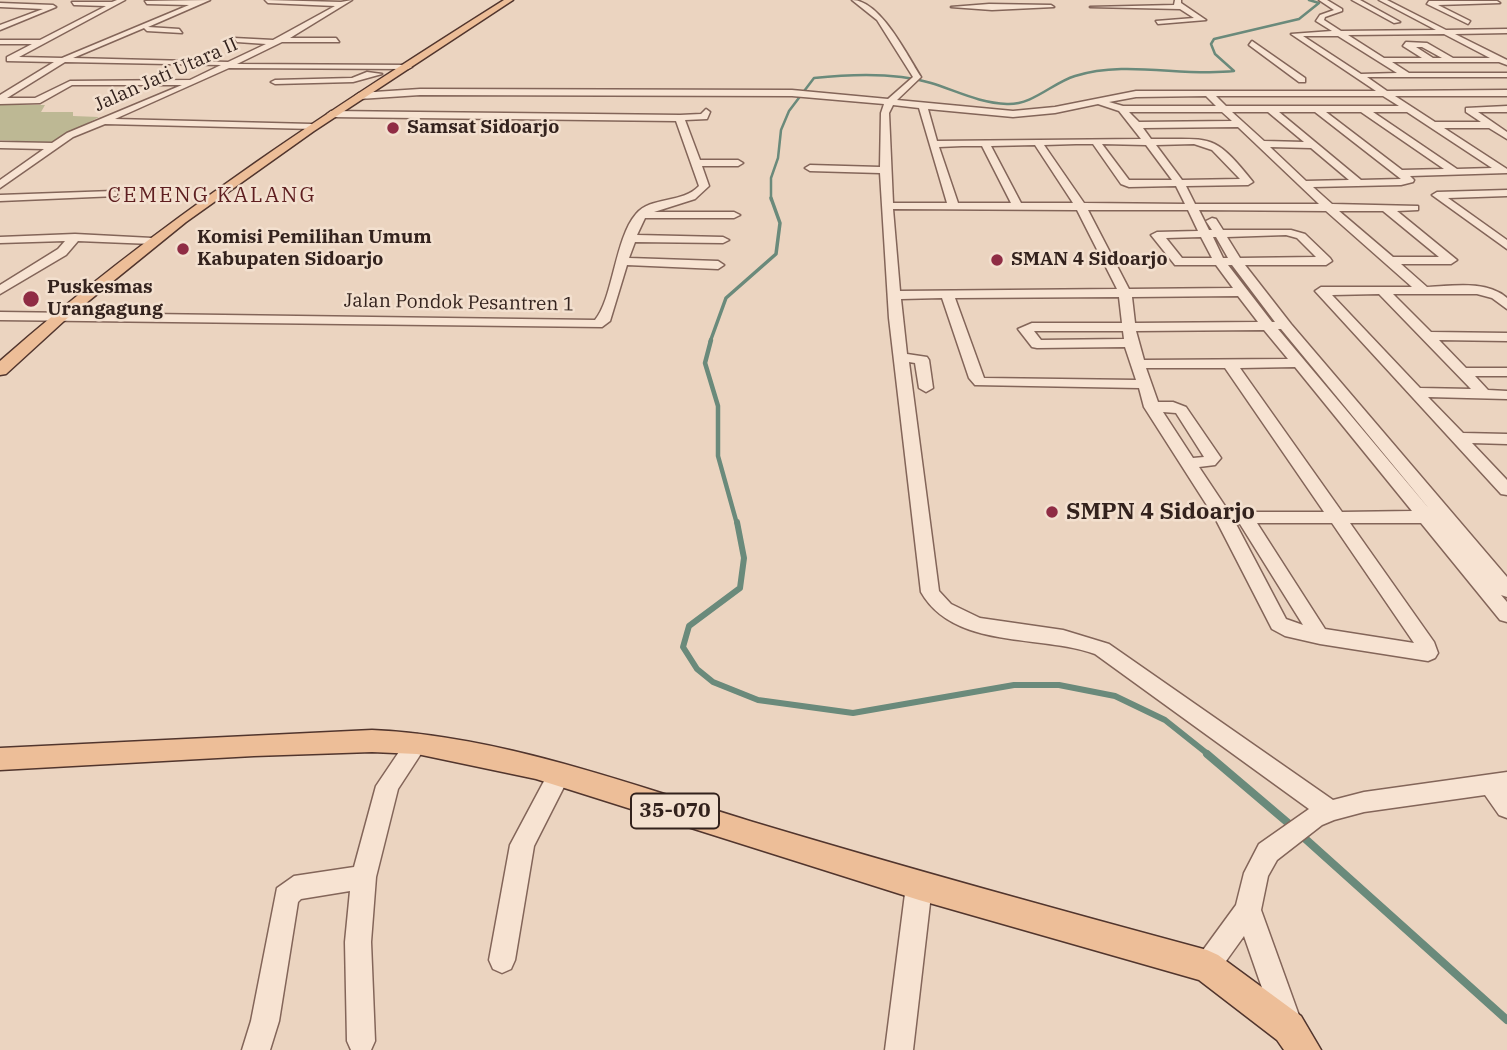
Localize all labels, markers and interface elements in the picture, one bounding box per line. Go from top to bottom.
street label: Jalan Jati Utara II [91,33,241,117]
place label: Samsat Sidoarjo [407,117,559,139]
marker: Samsat Sidoarjo [385,120,401,136]
district label: CEMENG KALANG [109,183,315,209]
place label: Komisi Pemilihan Umum Kabupaten Sidoarjo [197,227,432,271]
marker: Komisi Pemilihan Umum Kabupaten Sidoarjo [175,241,191,257]
place label: SMAN 4 Sidoarjo [1011,249,1167,271]
marker: SMAN 4 Sidoarjo [989,252,1005,268]
place label: Puskesmas Urangagung [47,277,163,321]
marker: Puskesmas Urangagung [21,289,41,309]
street label: Jalan Pondok Pesantren 1 [344,290,574,316]
place label: SMPN 4 Sidoarjo [1066,498,1255,526]
marker: SMPN 4 Sidoarjo [1044,504,1060,520]
road number: 35-070 [631,794,719,828]

